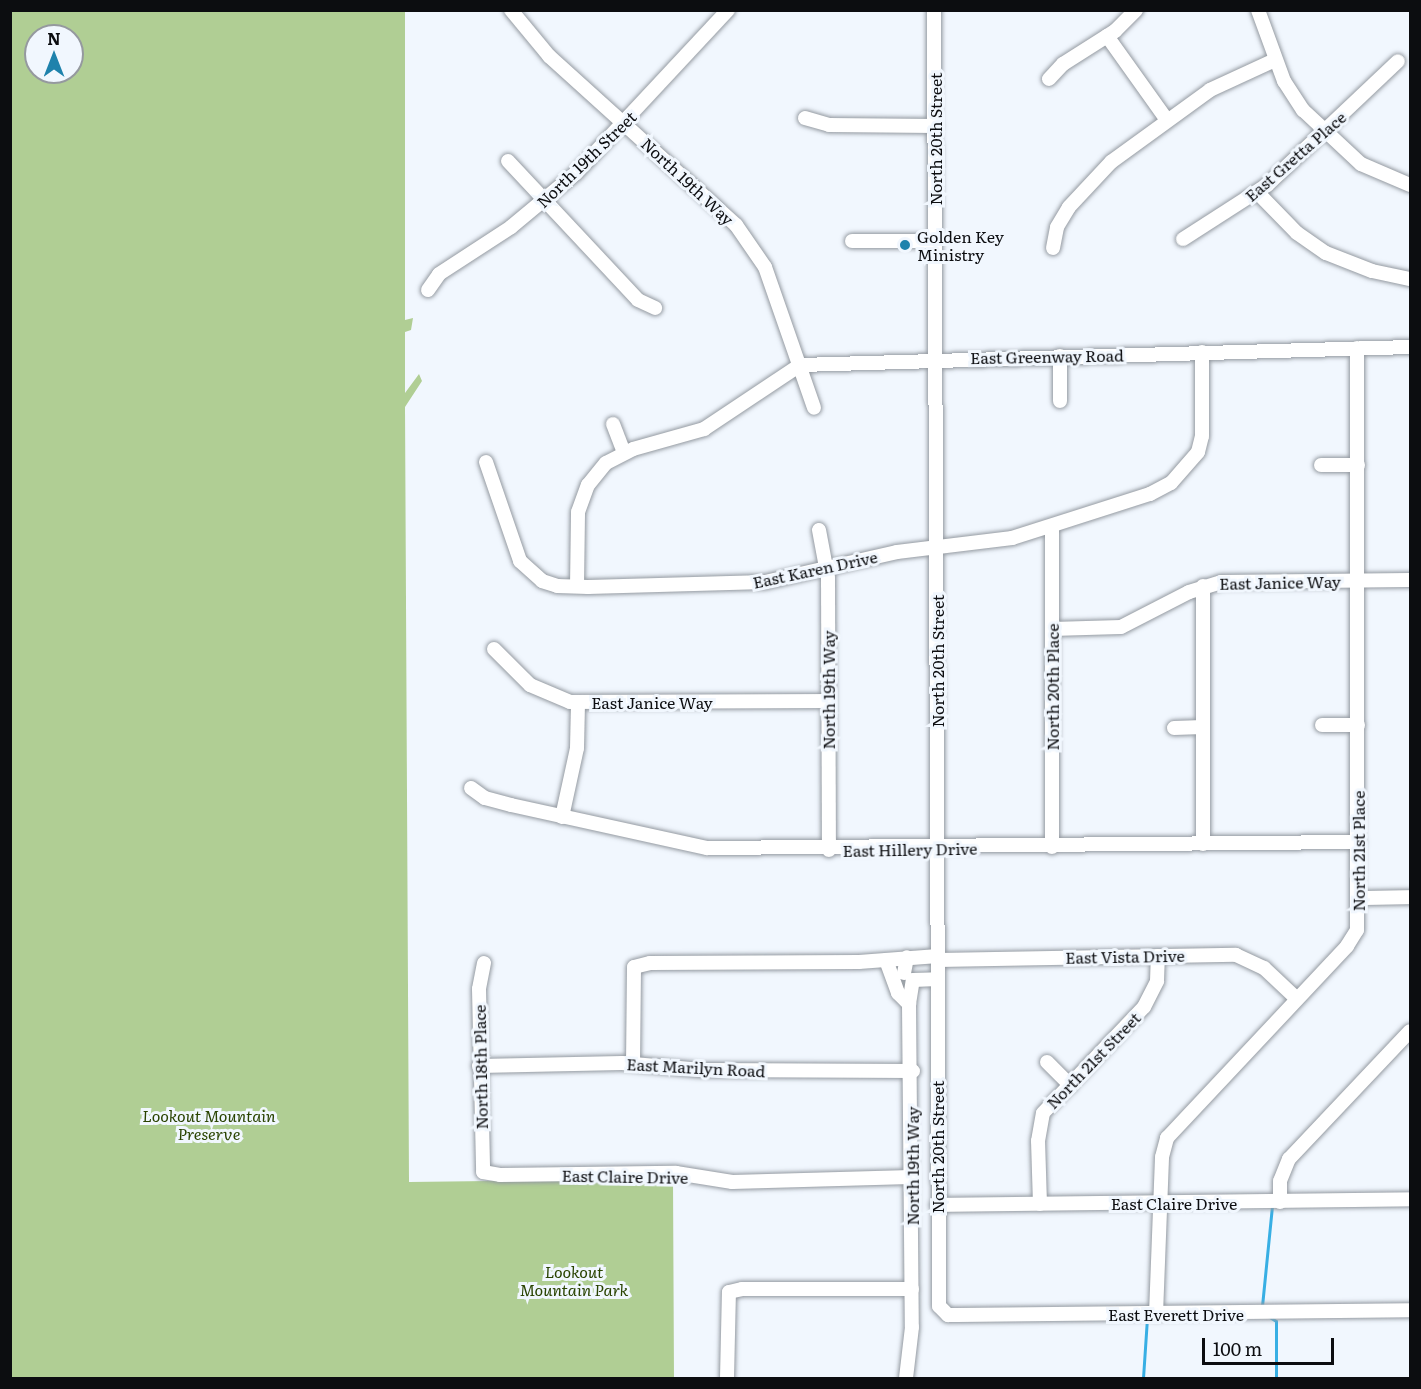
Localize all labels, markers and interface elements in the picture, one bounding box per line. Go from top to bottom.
north arrow [24,24,84,84]
text: N [47,26,61,50]
street label: North 20th Street [925,73,945,205]
street label: North 19th Street [532,107,640,211]
street label: East Gretta Place [1241,107,1349,205]
street label: North 19th Way [638,133,738,229]
place label: Golden Key Ministry [917,226,1004,264]
marker: Golden Key Ministry [898,238,912,252]
street label: East Greenway Road [970,345,1124,367]
street label: East Karen Drive [751,546,879,592]
street label: East Janice Way [1219,571,1341,593]
street label: North 20th Street [927,595,947,727]
street label: North 20th Place [1042,624,1062,750]
street label: North 19th Way [818,631,838,749]
street label: East Janice Way [591,692,713,712]
street label: North 21st Place [1348,791,1368,911]
street label: East Hillery Drive [842,838,978,860]
street label: East Vista Drive [1065,945,1185,967]
street label: North 18th Place [469,1004,491,1130]
street label: North 21st Street [1042,1008,1144,1112]
street label: East Marilyn Road [626,1054,766,1080]
street label: North 20th Street [927,1081,947,1213]
park label: Lookout Mountain Preserve [142,1105,276,1143]
street label: North 19th Way [902,1107,922,1225]
street label: East Claire Drive [562,1165,688,1187]
street label: East Claire Drive [1111,1193,1237,1213]
park label: Lookout Mountain Park [520,1261,628,1299]
street label: East Everett Drive [1108,1304,1244,1324]
scale bar [1205,1326,1337,1364]
text: 100 m [1213,1335,1262,1362]

